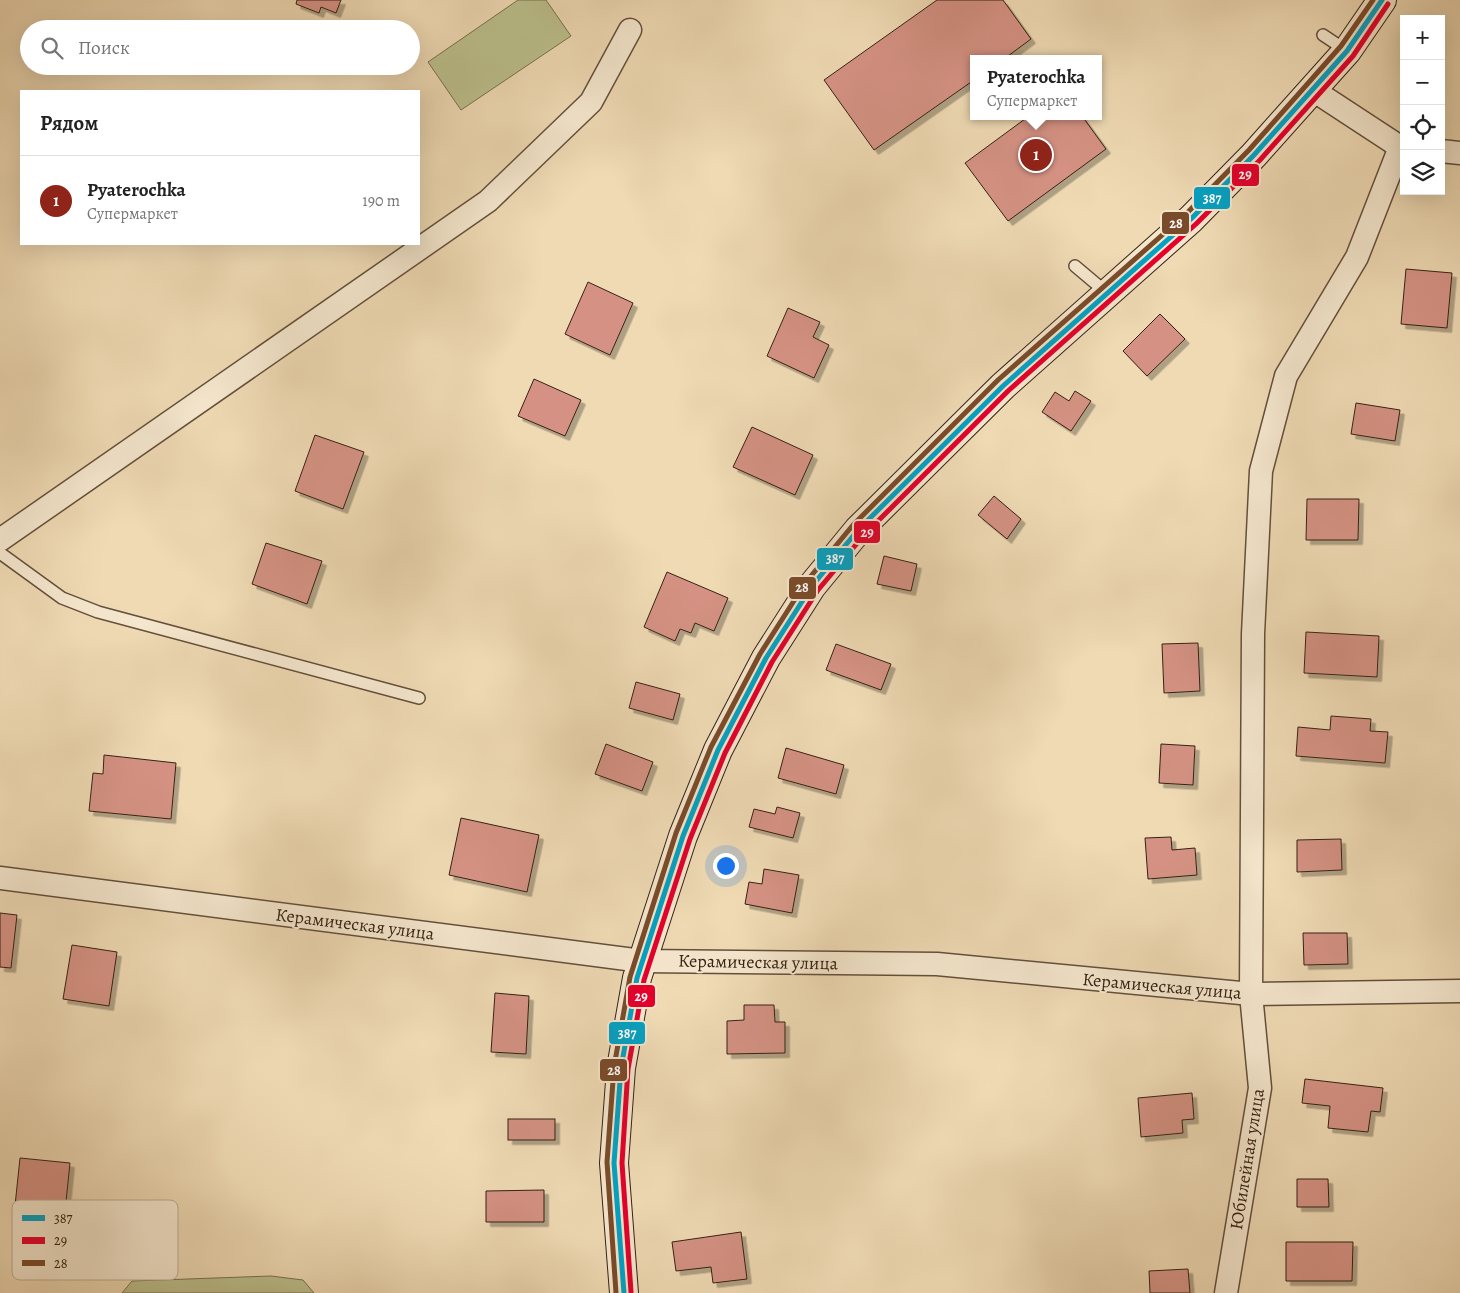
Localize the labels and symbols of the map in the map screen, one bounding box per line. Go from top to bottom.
pin: 1 [1020,136,1052,174]
line badge: 29 [1231,163,1260,187]
text: 29 [1238,165,1252,184]
line badge: 387 [1193,186,1231,210]
text: 387 [1203,189,1221,208]
line badge: 28 [1161,211,1190,235]
text: 28 [1169,214,1183,233]
line badge: 29 [853,520,881,544]
text: 29 [860,523,874,542]
line badge: 387 [816,547,854,571]
text: 387 [826,549,844,568]
line badge: 28 [788,576,817,600]
text: 28 [795,578,809,597]
your location [713,853,739,879]
street label: Керамическая улица [274,902,436,946]
street label: Керамическая улица [678,949,839,975]
street label: Керамическая улица [1081,967,1243,1005]
line badge: 29 [627,984,656,1008]
text: 29 [634,987,648,1006]
line badge: 387 [608,1021,646,1045]
text: 387 [618,1024,636,1043]
line badge: 28 [599,1058,628,1082]
text: 28 [607,1061,621,1080]
street label: Юбилейная улица [1224,1086,1270,1231]
legend [12,1200,178,1280]
text: 387 [54,1209,73,1228]
text: 29 [54,1231,67,1250]
text: 28 [54,1254,68,1273]

